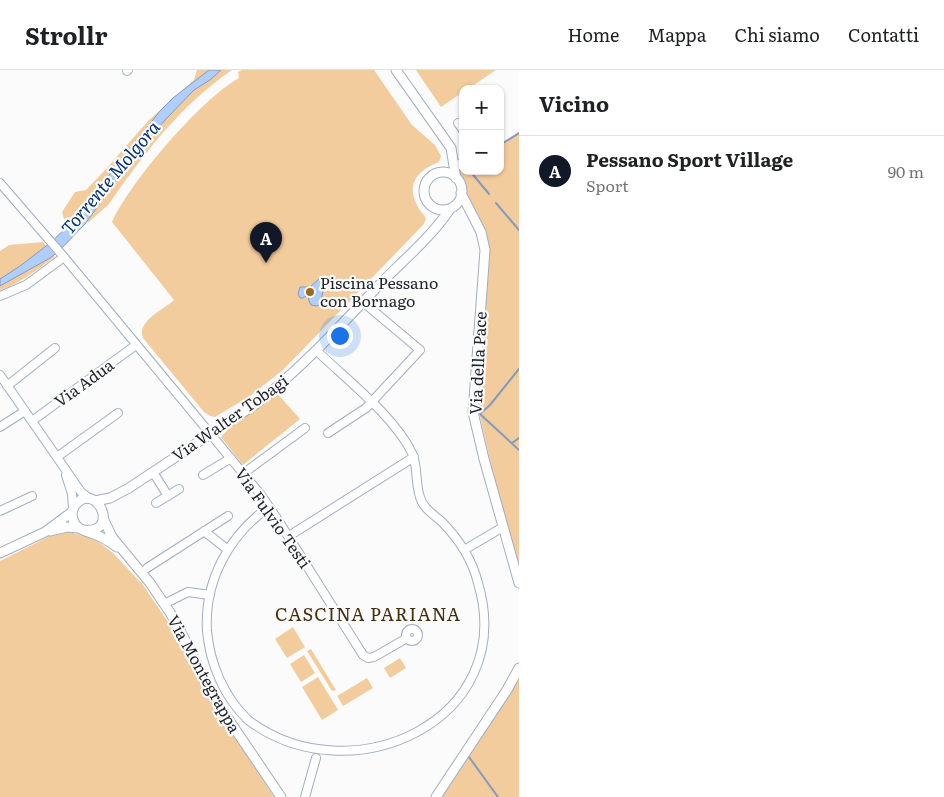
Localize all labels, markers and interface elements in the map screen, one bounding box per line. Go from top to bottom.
text: Strollr [25,17,108,52]
text: Home [567,21,619,48]
text: Mappa [647,21,706,48]
text: Chi siamo [734,21,820,48]
text: Contatti [848,21,919,48]
map controls [459,85,504,175]
button: + [459,85,504,130]
text: Vicino [539,87,609,118]
water label: Torrente Molgora [54,114,166,240]
button: − [459,130,504,175]
text: Pessano Sport Village [586,145,793,173]
text: A [549,159,561,183]
text: 90 m [888,159,924,183]
text: Sport [586,173,629,197]
pin: A [250,222,282,263]
place label: Piscina Pessano con Bornago [320,270,438,312]
marker: Piscina Pessano con Bornago [304,286,316,298]
street label: Via della Pace [462,311,492,415]
your location [327,323,353,349]
street label: Via Adua [49,352,119,412]
street label: Via Walter Tobagi [166,368,293,466]
street label: Via Fulvio Testi [230,462,318,573]
district label: CASCINA PARIANA [275,600,461,627]
street label: Via Montegrappa [162,610,247,737]

